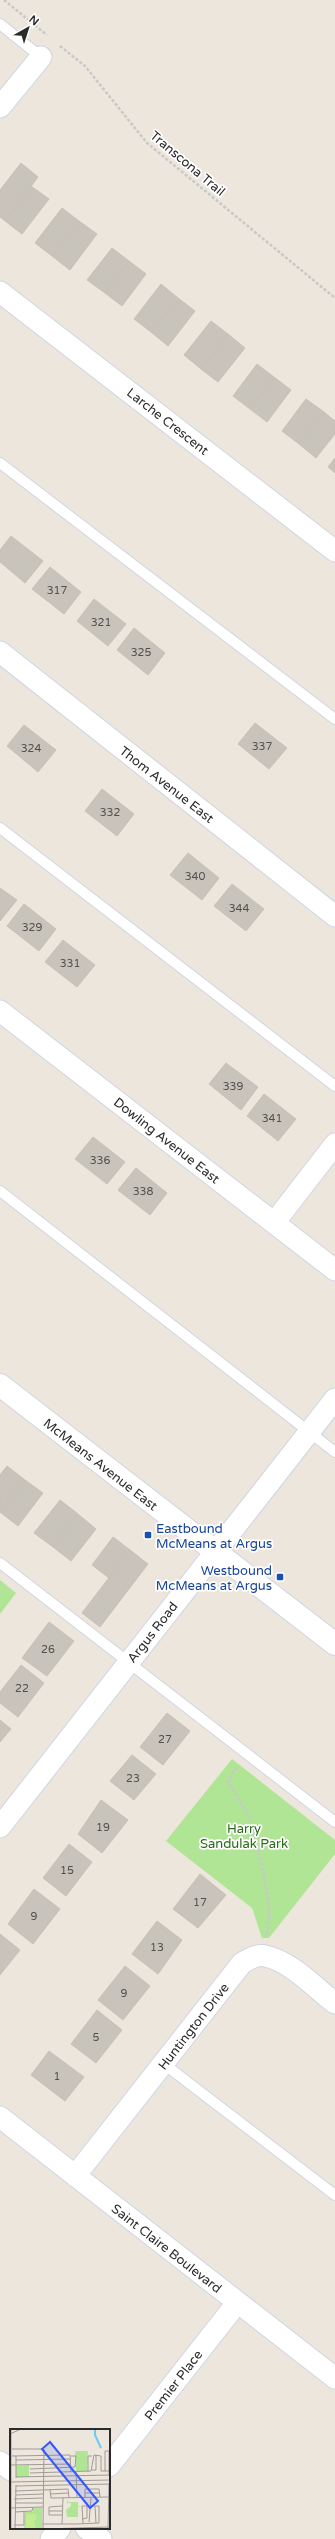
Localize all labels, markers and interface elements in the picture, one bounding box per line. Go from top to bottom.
north arrow [8,8,48,48]
text: N [26,13,42,28]
street label: Transcona Trail [147,128,228,200]
street label: Larche Crescent [123,385,212,459]
house number: 317 [47,584,67,597]
house number: 321 [91,616,111,629]
house number: 325 [131,646,151,659]
house number: 337 [252,740,272,753]
house number: 324 [21,742,41,755]
street label: Thom Avenue East [116,743,217,827]
house number: 332 [100,806,120,819]
house number: 340 [185,870,205,883]
house number: 344 [229,902,249,915]
house number: 329 [22,921,42,934]
house number: 331 [60,957,80,970]
house number: 339 [223,1080,243,1093]
street label: Dowling Avenue East [110,1094,223,1187]
house number: 341 [262,1112,282,1125]
house number: 336 [90,1154,110,1167]
house number: 338 [133,1185,153,1198]
street label: McMeans Avenue East [40,1415,161,1514]
place label: Eastbound McMeans at Argus [156,1521,272,1552]
marker: Eastbound McMeans at Argus [143,1530,153,1540]
place label: Westbound McMeans at Argus [156,1563,272,1594]
marker: Westbound McMeans at Argus [275,1572,285,1582]
street label: Argus Road [124,1599,182,1666]
house number: 26 [41,1643,55,1656]
house number: 22 [15,1682,29,1695]
house number: 27 [158,1733,172,1746]
house number: 23 [126,1772,140,1785]
house number: 19 [96,1821,110,1834]
park label: Harry Sandulak Park [200,1821,288,1852]
house number: 15 [60,1864,74,1877]
house number: 17 [193,1896,207,1909]
house number: 9 [31,1910,38,1923]
house number: 13 [150,1941,164,1954]
street label: Huntington Drive [155,1980,233,2073]
house number: 9 [121,1987,128,2000]
house number: 5 [93,2031,100,2044]
house number: 1 [54,2070,60,2083]
street label: Saint Claire Boulevard [108,2201,225,2297]
street label: Premier Place [141,2347,206,2424]
inset map [10,2429,110,2529]

